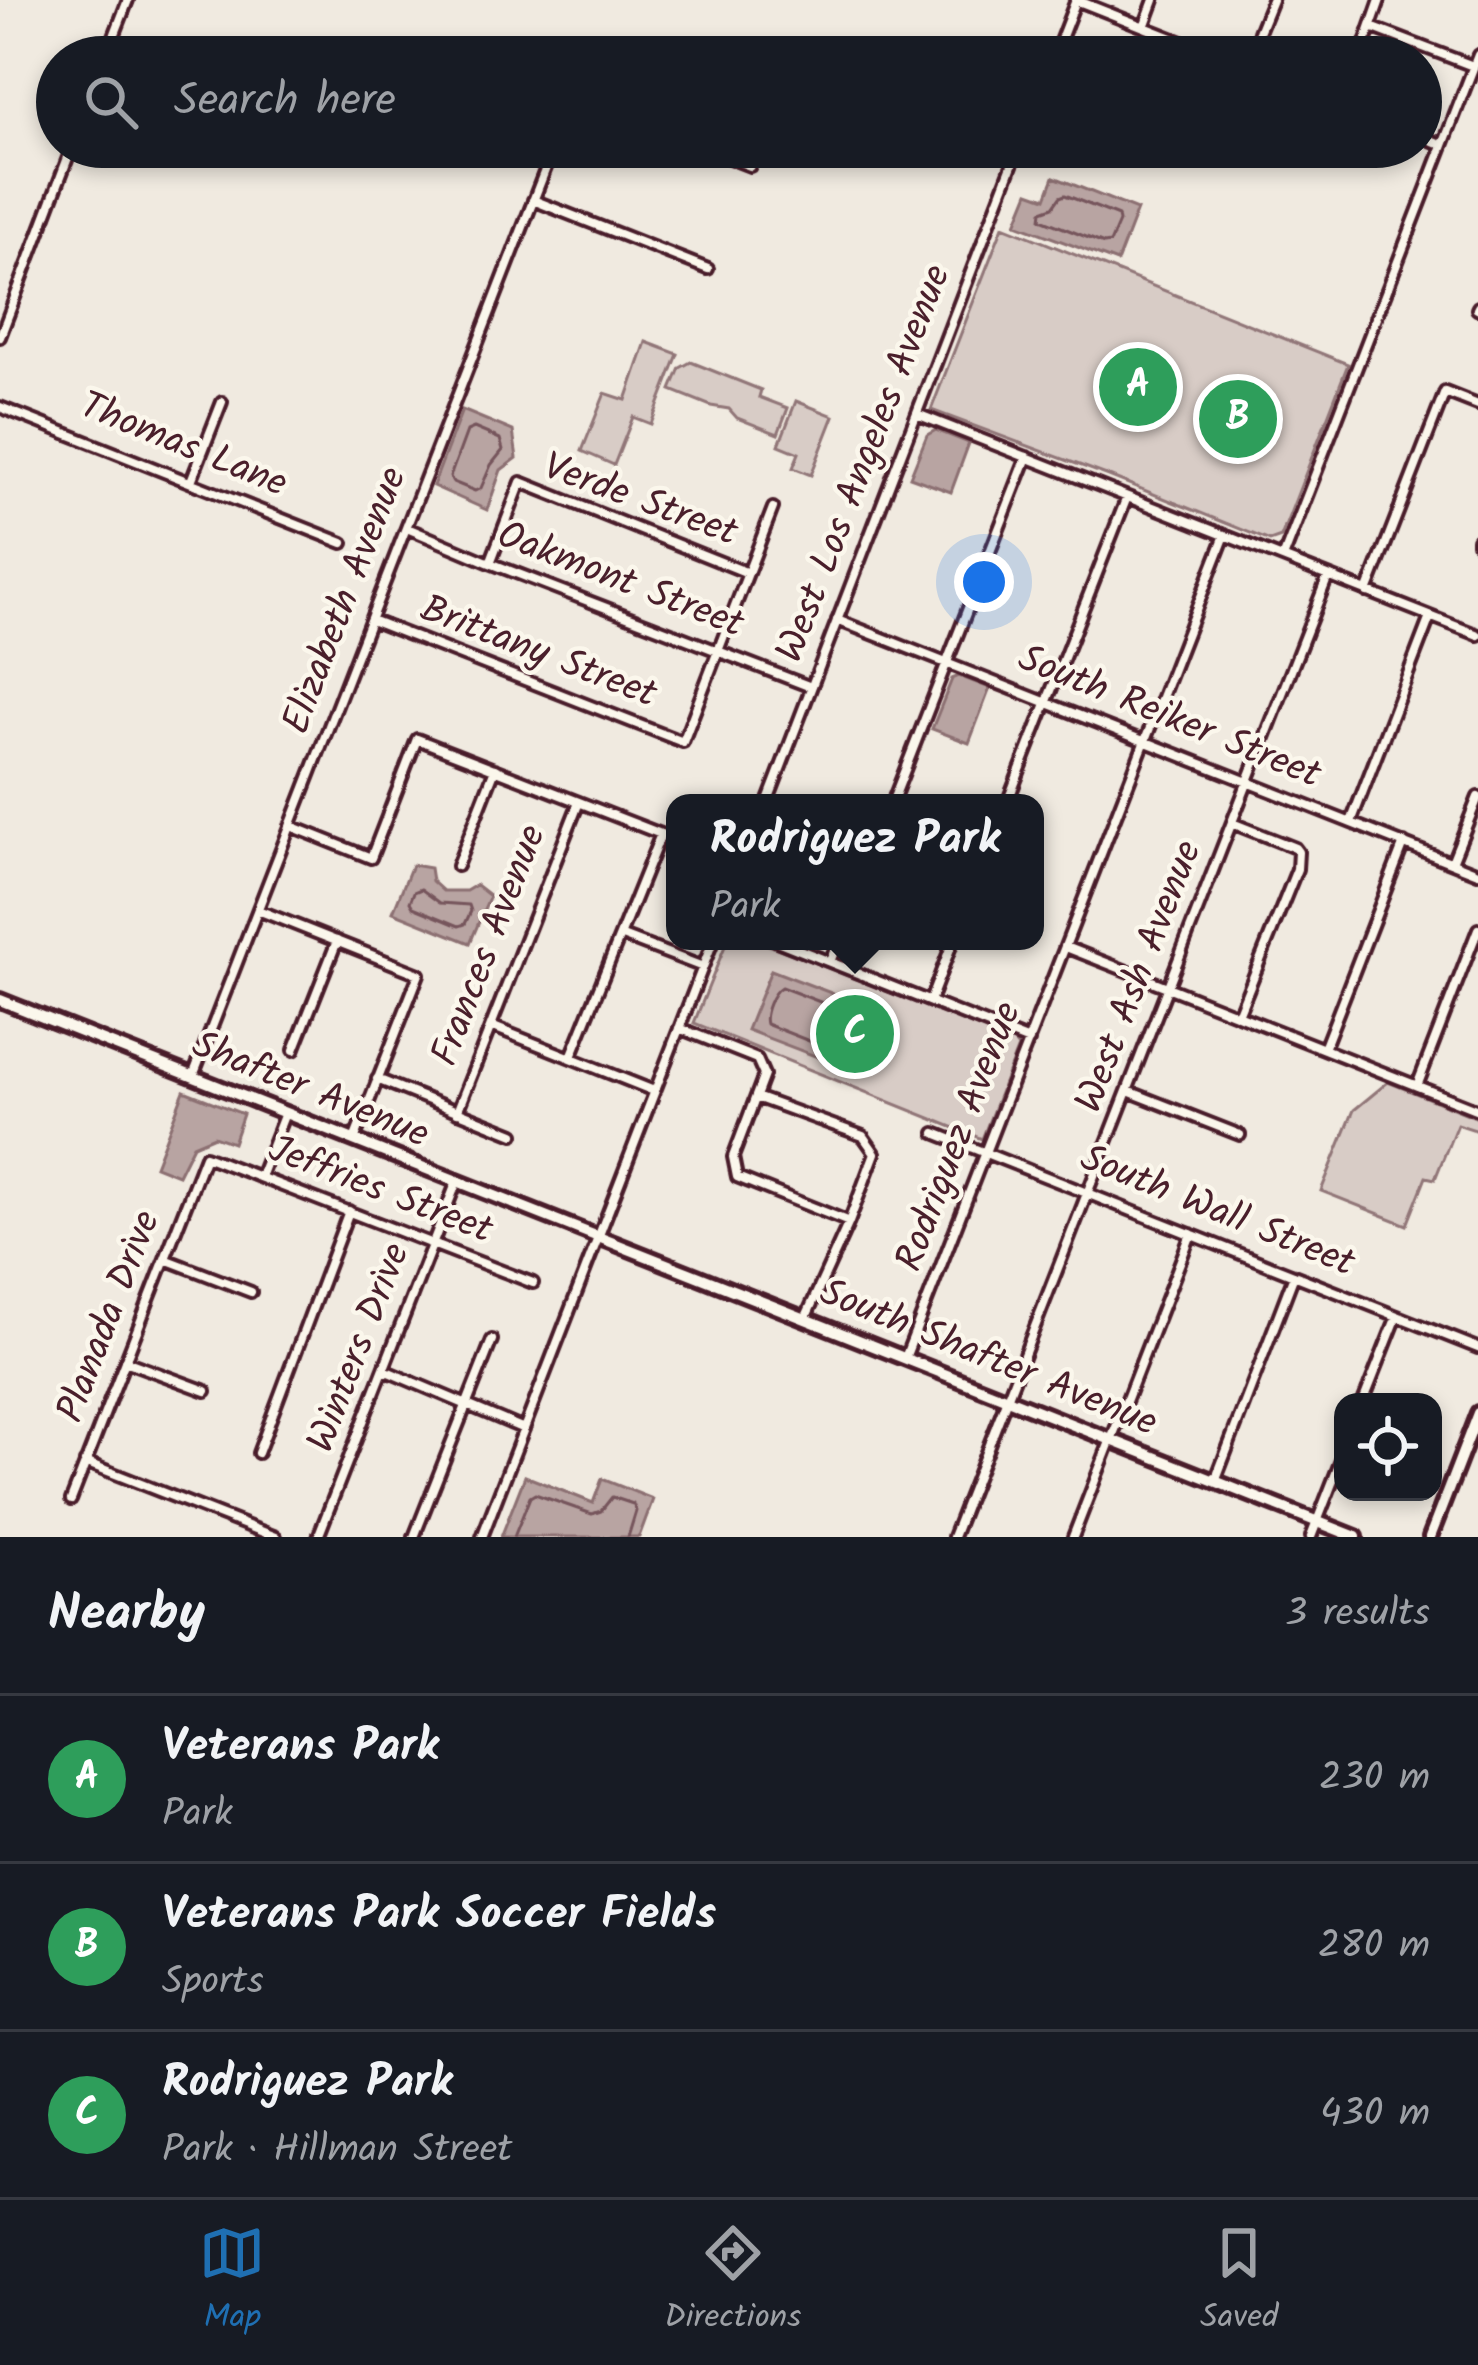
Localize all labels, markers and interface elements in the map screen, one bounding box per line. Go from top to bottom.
search box [36,36,1442,168]
text: Search here [174,66,396,138]
icon: search [78,69,144,135]
street label: West Los Angeles Avenue [761,256,969,672]
pin: A [1099,342,1177,432]
pin: B [1199,374,1277,464]
street label: Thomas Lane [70,376,296,516]
street label: Verde Street [534,437,747,565]
street label: Elizabeth Avenue [267,458,425,744]
street label: Oakmont Street [488,506,753,657]
your location [954,552,1014,612]
street label: Brittany Street [411,579,666,727]
street label: South Reiker Street [1008,629,1331,807]
popup [666,794,1044,950]
text: Rodriguez Park [710,805,1000,877]
street label: Frances Avenue [415,816,565,1076]
street label: West Ash Avenue [1060,832,1220,1122]
text: Park [710,877,781,939]
pin: C [816,989,894,1079]
street label: Rodriguez Avenue [880,993,1040,1281]
street label: Shafter Avenue [182,1015,438,1167]
street label: Jeffries Street [259,1120,502,1263]
street label: South Wall Street [1070,1129,1364,1296]
street label: Planada Drive [41,1202,179,1432]
street label: Winters Drive [292,1234,428,1462]
street label: South Shafter Avenue [810,1263,1166,1455]
map controls [1334,1393,1442,1501]
button: locate [1334,1393,1442,1501]
text: Nearby [48,1575,205,1656]
text: 3 results [1285,1584,1430,1646]
text: Veterans Park [162,1712,439,1784]
text: A [75,1748,99,1810]
text: 230 m [1319,1748,1430,1810]
text: Park [162,1784,233,1846]
text: Veterans Park Soccer Fields [162,1880,716,1952]
text: B [75,1916,99,1978]
text: 280 m [1318,1916,1430,1978]
text: Sports [162,1952,264,2014]
text: Rodriguez Park [162,2048,452,2120]
text: C [75,2084,99,2146]
text: 430 m [1320,2084,1430,2146]
text: Park · Hillman Street [162,2120,512,2182]
tab: Map [199,2220,265,2345]
tab: Directions [664,2220,801,2345]
tab: Saved [1200,2220,1279,2345]

